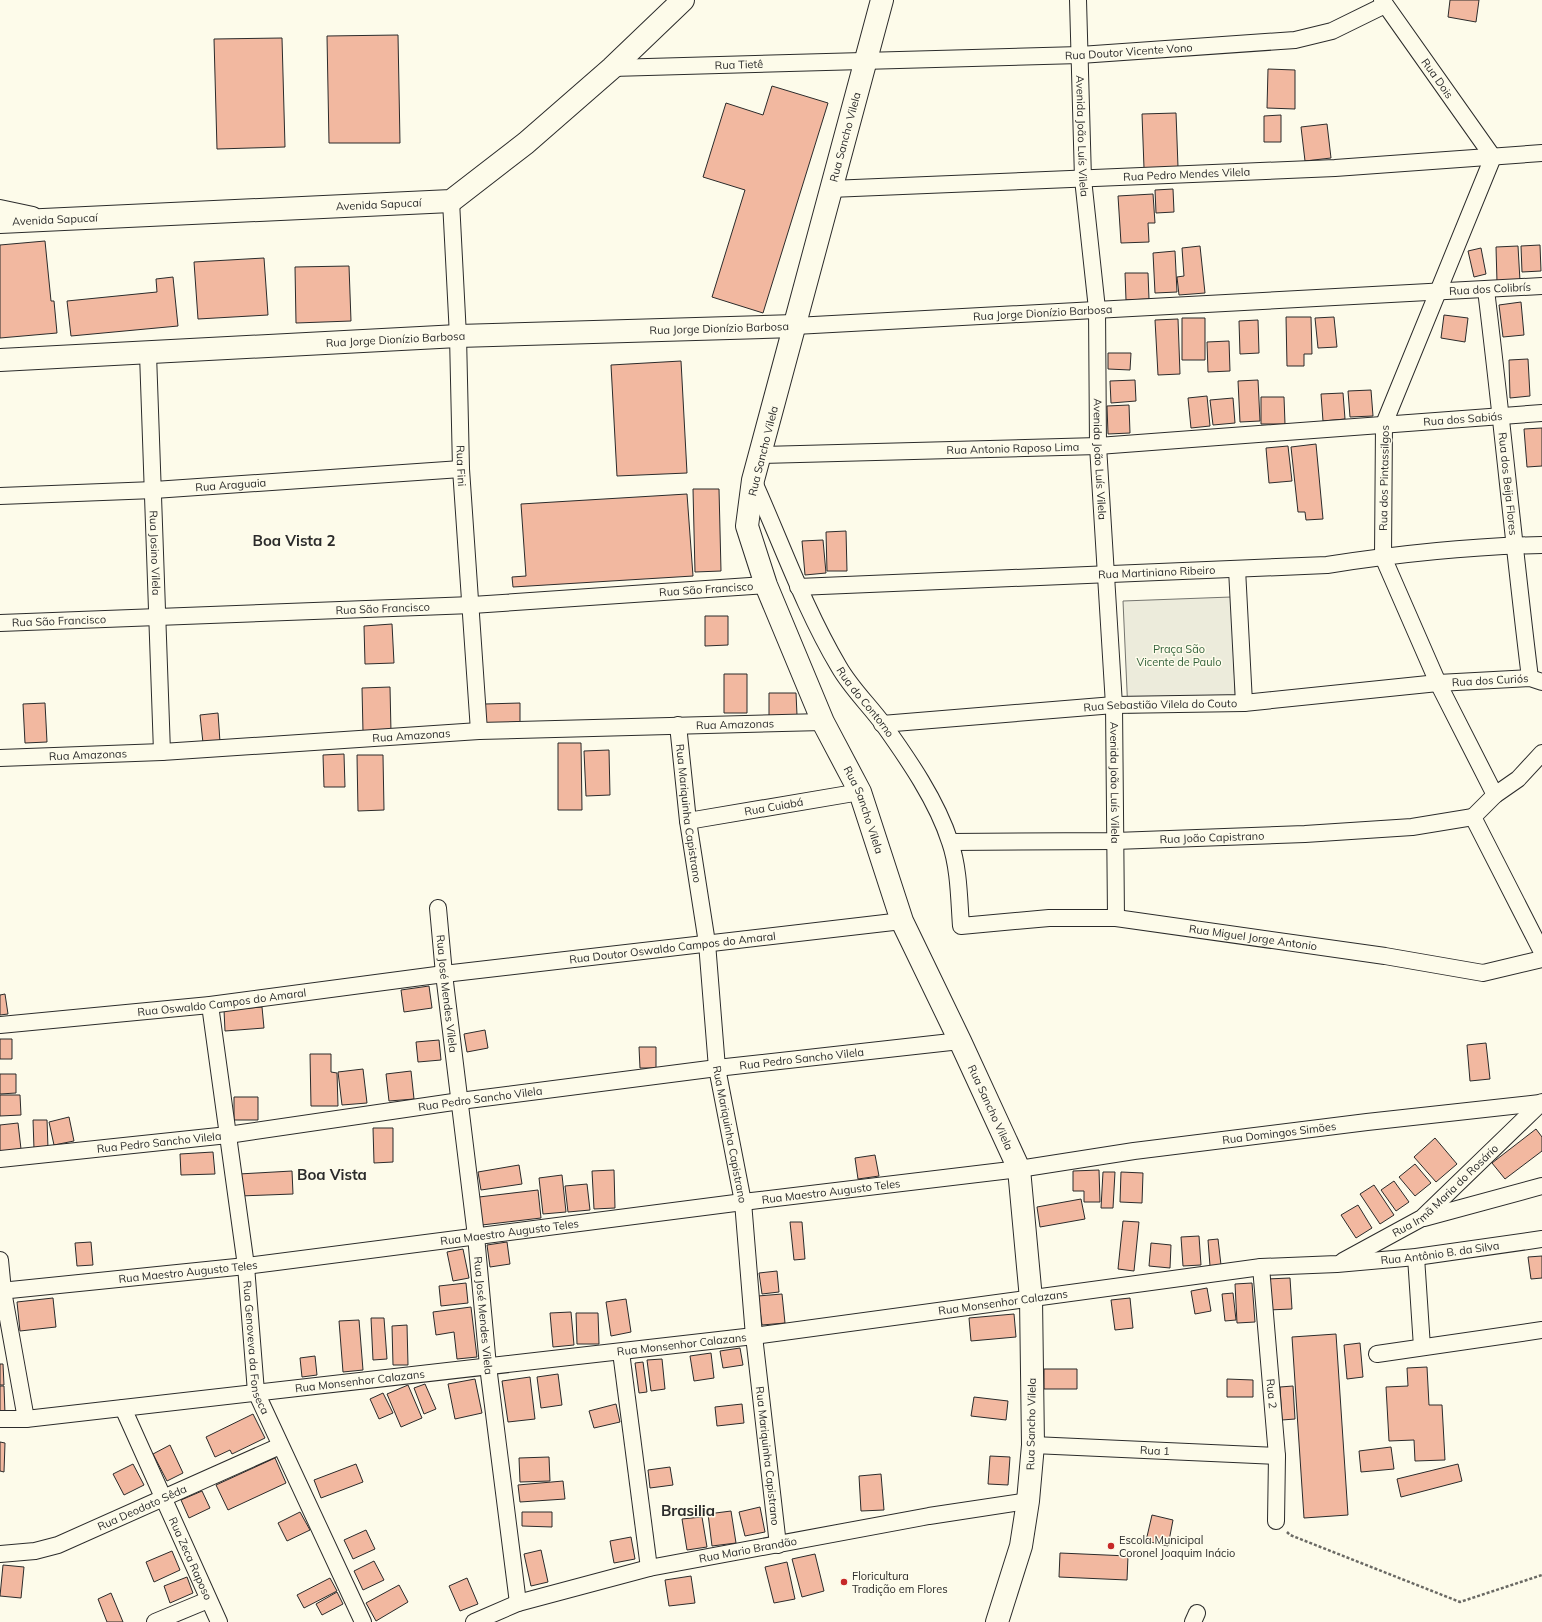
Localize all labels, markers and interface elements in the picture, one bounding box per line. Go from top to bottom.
street label: Rua Doutor Vicente Vono [1065,40,1193,62]
street label: Rua Dois [1418,56,1456,101]
street label: Rua Tietê [715,57,763,72]
street label: Avenida João Luís Vilela [1073,75,1092,197]
street label: Rua Sancho Vilela [826,91,864,183]
street label: Rua Pedro Mendes Vilela [1123,165,1250,184]
street label: Avenida Sapucaí [335,195,423,213]
street label: Avenida Sapucaí [12,210,99,228]
street label: Rua dos Colibrís [1449,280,1531,298]
street label: Rua Jorge Dionízio Barbosa [973,302,1113,323]
street label: Rua Jorge Dionízio Barbosa [649,319,789,337]
street label: Rua Jorge Dionízio Barbosa [325,329,465,350]
street label: Avenida João Luís Vilela [1091,398,1110,520]
street label: Rua Sancho Vilela [745,404,781,498]
street label: Rua dos Sabiás [1423,409,1503,429]
street label: Rua dos Pintassilgos [1376,425,1392,531]
street label: Rua dos Beija Flores [1495,432,1521,536]
street label: Rua Antonio Raposo Lima [946,440,1080,457]
street label: Rua Fini [453,445,469,487]
street label: Rua Araguaia [195,475,267,494]
street label: Rua Josino Vilela [147,510,163,596]
district label: Boa Vista 2 [253,531,335,550]
street label: Rua Martiniano Ribeiro [1098,563,1216,582]
street label: Rua São Francisco [659,579,754,599]
street label: Rua São Francisco [335,600,430,617]
street label: Rua São Francisco [12,612,106,630]
park label: Praça São Vicente de Paulo [1137,642,1221,669]
street label: Rua do Contorno [834,664,897,740]
street label: Rua dos Curiós [1451,671,1529,689]
street label: Rua Sebastião Vilela do Couto [1083,696,1237,714]
street label: Rua Amazonas [696,716,774,732]
street label: Avenida João Luís Vilela [1107,722,1122,844]
street label: Rua Amazonas [372,726,451,745]
street label: Rua Mariquinha Capistrano [673,743,705,884]
street label: Rua Amazonas [49,746,127,763]
street label: Rua Sancho Vilela [841,764,887,855]
street label: Rua Cuiabá [743,795,804,818]
street label: Rua João Capistrano [1159,829,1265,846]
street label: Rua Miguel Jorge Antonio [1188,921,1318,953]
street label: Rua Doutor Oswaldo Campos do Amaral [568,929,776,966]
street label: Rua José Mendes Vilela [433,934,461,1053]
street label: Rua Oswaldo Campos do Amaral [137,985,307,1019]
street label: Rua Pedro Sancho Vilela [739,1045,865,1072]
street label: Rua Sancho Vilela [965,1062,1016,1152]
street label: Rua Mariquinha Capistrano [710,1064,750,1204]
street label: Rua Pedro Sancho Vilela [417,1084,543,1114]
street label: Rua Domingos Simões [1221,1119,1337,1147]
street label: Rua Pedro Sancho Vilela [96,1129,222,1156]
street label: Rua Irmã Maria do Rosário [1390,1141,1501,1240]
district label: Boa Vista [297,1165,367,1184]
street label: Rua Maestro Augusto Teles [761,1176,901,1207]
street label: Rua Maestro Augusto Teles [439,1216,580,1248]
street label: Rua Antônio B. da Silva [1380,1238,1500,1267]
street label: Rua José Mendes Vilela [471,1256,496,1375]
street label: Rua Maestro Augusto Teles [118,1258,258,1286]
street label: Rua Genoveva da Fonseca [240,1280,272,1417]
street label: Rua Monsenhor Calazans [937,1286,1069,1318]
street label: Rua Monsenhor Calazans [616,1330,747,1359]
street label: Rua Monsenhor Calazans [294,1367,425,1395]
street label: Rua Sancho Vilela [1023,1378,1039,1470]
street label: Rua 2 [1263,1378,1280,1410]
street label: Rua Mariquinha Capistrano [753,1386,783,1526]
street label: Rua 1 [1140,1443,1170,1458]
street label: Rua Deodato Sêda [95,1482,189,1533]
district label: Brasilia [661,1501,715,1520]
street label: Rua Zeca Raposo [166,1515,215,1602]
place label: Escola Municipal Coronel Joaquim Inácio [1119,1533,1235,1560]
street label: Rua Mario Brandão [698,1534,798,1566]
marker: Escola Municipal Coronel Joaquim Inácio [1106,1541,1116,1551]
place label: Floricultura Tradição em Flores [852,1569,948,1596]
marker: Floricultura Tradição em Flores [839,1577,849,1587]

